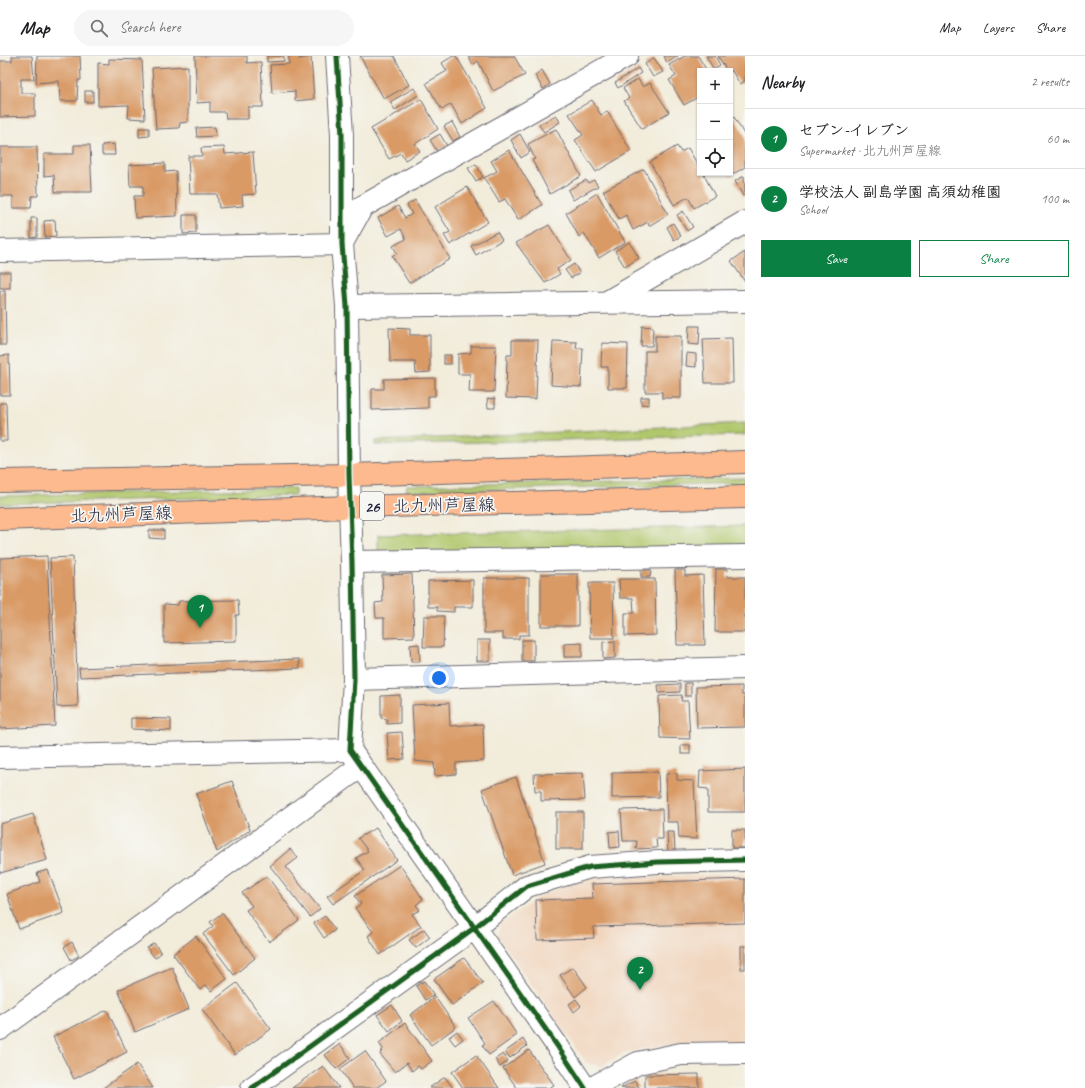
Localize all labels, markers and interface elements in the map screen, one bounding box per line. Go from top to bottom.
search box [74,10,354,46]
text: Map [20,16,50,40]
icon: search [88,17,110,39]
text: Search here [120,18,181,37]
text: Map [939,19,961,36]
text: Layers [983,19,1014,36]
text: Share [1036,19,1065,36]
map controls [697,68,733,176]
button: + [697,68,733,104]
text: Nearby [761,72,804,93]
text: 2 results [1031,74,1069,90]
button: − [697,104,733,140]
text: セブン-イレブン [799,121,909,140]
text: 1 [771,131,777,147]
text: 60 m [1047,131,1069,147]
button: locate [697,140,733,176]
text: Supermarket · 北九州芦屋線 [799,143,941,159]
text: 学校法人 副島学園 高須幼稚園 [799,183,1001,202]
text: 2 [771,191,777,207]
text: 100 m [1041,191,1069,207]
text: School [799,202,827,218]
button: Save [761,240,911,277]
button: Share [919,240,1069,277]
road number: 26 [360,492,384,520]
street label: 北九州芦屋線 [393,494,495,517]
street label: 北九州芦屋線 [70,502,172,527]
pin: 1 [187,595,213,628]
your location [429,668,449,688]
pin: 2 [627,957,653,990]

